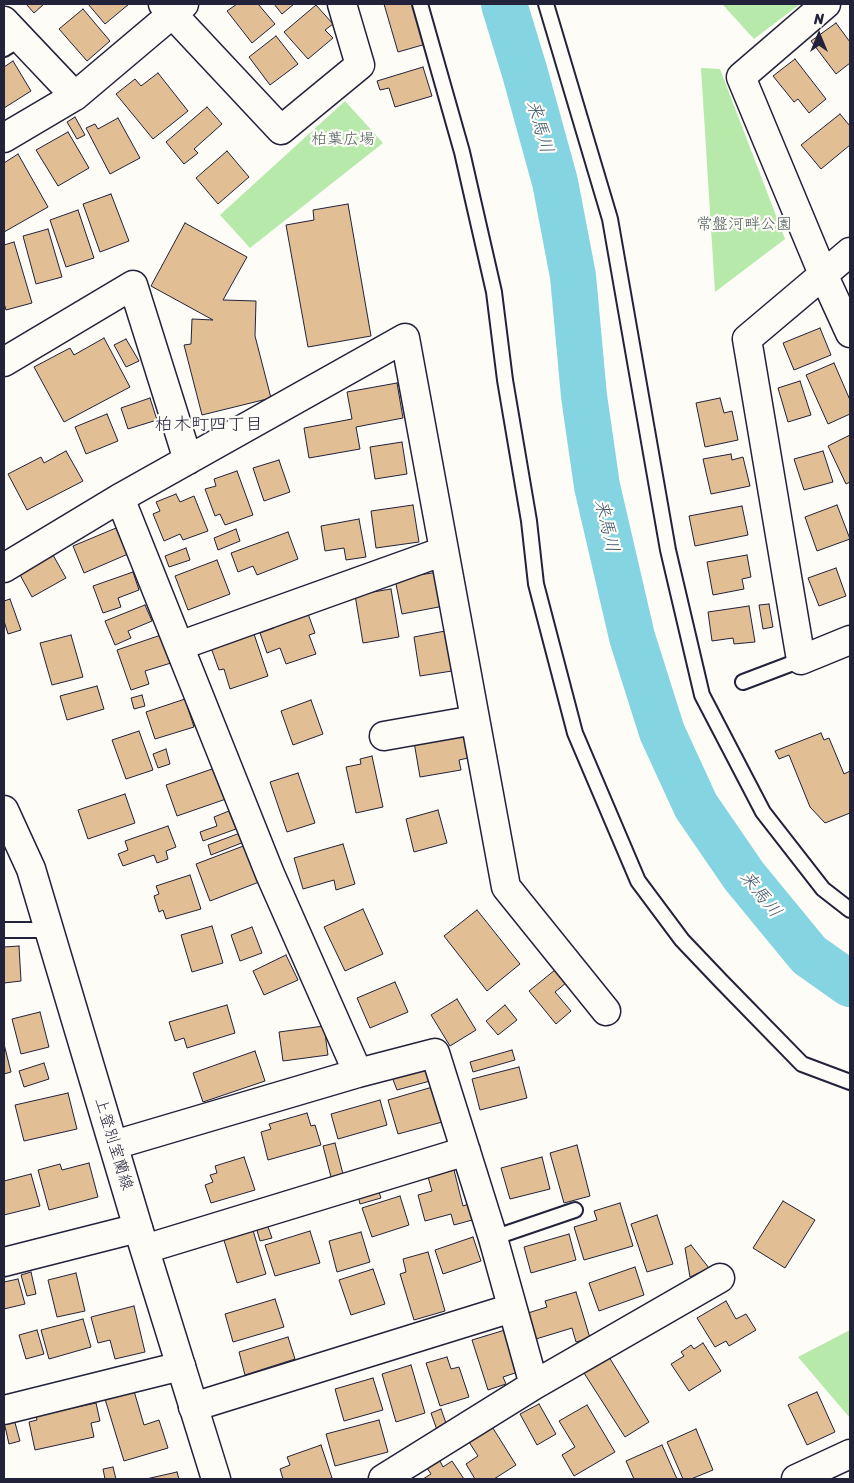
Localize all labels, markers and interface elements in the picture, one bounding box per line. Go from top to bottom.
text: N [814,7,824,32]
north arrow [794,10,844,60]
water label: 来馬川 [521,98,557,156]
park label: 柏葉広場 [311,130,375,150]
park label: 常盤河畔公園 [696,215,792,235]
district label: 柏木町四丁目 [155,414,263,436]
water label: 来馬川 [589,497,623,555]
water label: 来馬川 [735,867,785,923]
street label: 上登別室蘭線 [90,1095,136,1193]

